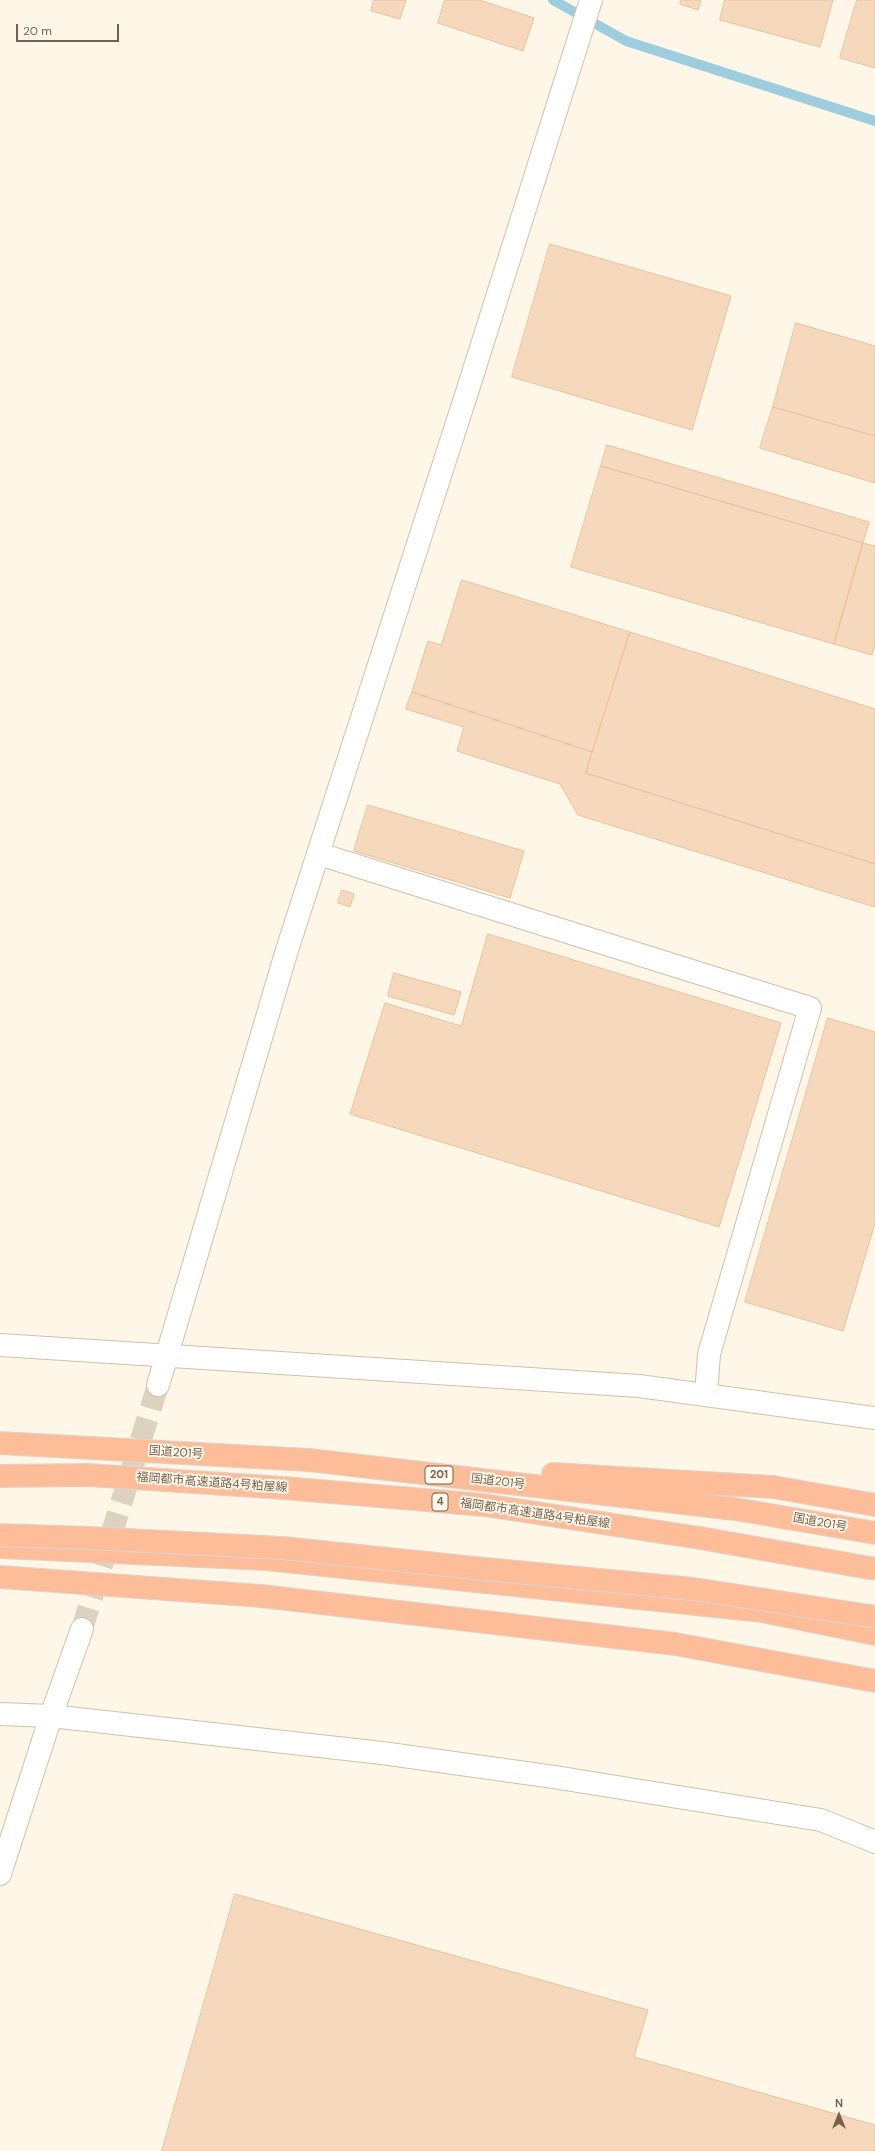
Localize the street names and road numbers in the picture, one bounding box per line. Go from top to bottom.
street label: 国道201号 [148,1444,204,1462]
road number: 201 [425,1466,453,1484]
street label: 福岡都市高速道路4号粕屋線 [136,1471,288,1495]
street label: 国道201号 [470,1472,526,1492]
road number: 4 [432,1493,448,1511]
street label: 福岡都市高速道路4号粕屋線 [459,1496,611,1532]
street label: 国道201号 [792,1511,848,1535]

